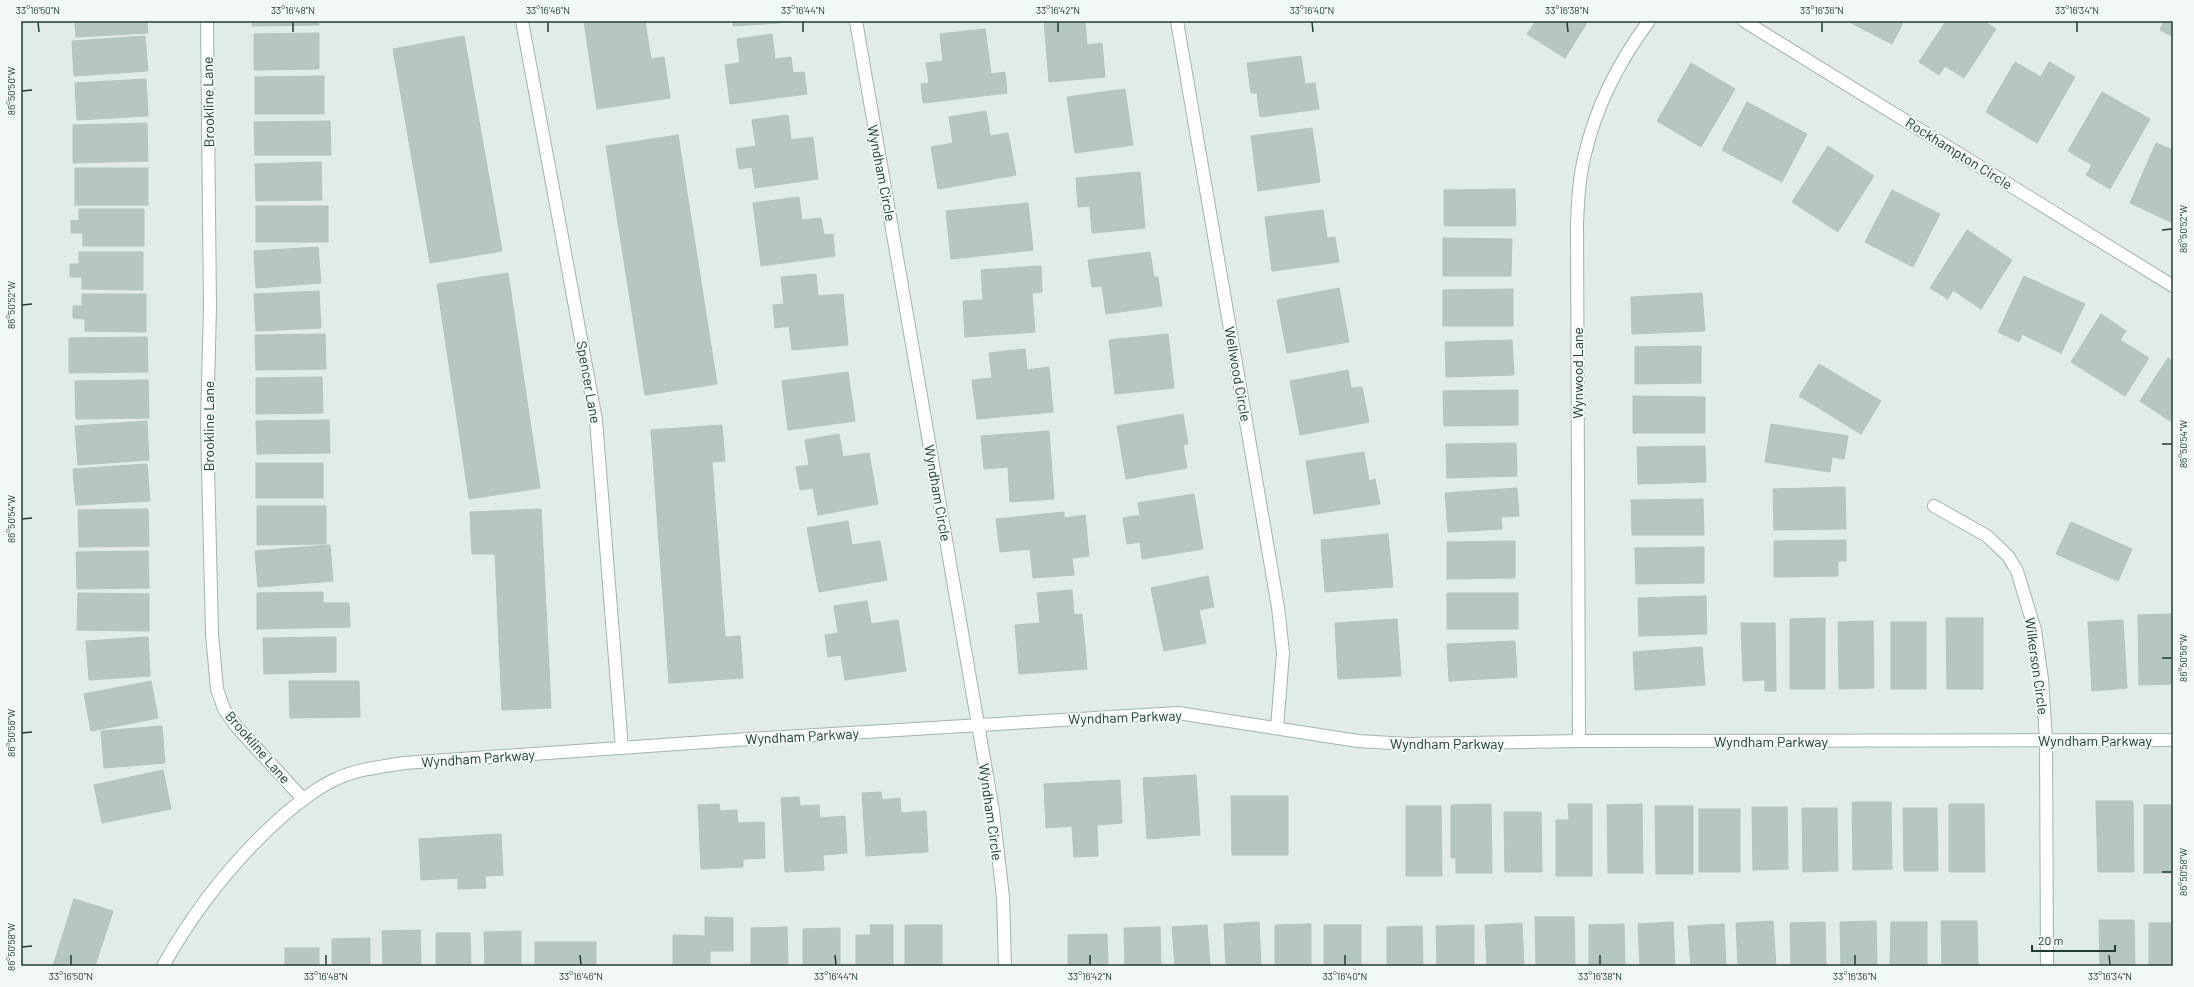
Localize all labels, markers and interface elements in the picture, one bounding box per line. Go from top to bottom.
text: 33°16'50"N [16,4,60,16]
text: 33°16'48"N [271,4,315,16]
text: 33°16'46"N [526,4,570,16]
text: 33°16'44"N [781,4,825,16]
text: 33°16'42"N [1036,4,1080,16]
text: 33°16'40"N [1290,4,1334,16]
text: 33°16'38"N [1545,4,1589,16]
text: 33°16'36"N [1800,4,1844,16]
text: 33°16'34"N [2055,4,2099,16]
street label: Brookline Lane [199,57,217,147]
text: 86°50'50"W [5,67,17,115]
street label: Rockhampton Circle [1903,113,2015,193]
street label: Wyndham Circle [864,123,900,223]
text: 86°50'52"W [2177,205,2189,253]
text: 86°50'52"W [5,281,17,329]
street label: Wellwood Circle [1221,325,1255,423]
street label: Wynwood Lane [1569,327,1586,419]
street label: Spencer Lane [573,339,605,425]
street label: Brookline Lane [200,381,217,471]
text: 86°50'54"W [2177,420,2189,468]
street label: Wyndham Circle [921,443,955,543]
text: 86°50'54"W [5,495,17,543]
street label: Wilkerson Circle [2022,616,2052,716]
text: 86°50'56"W [2177,634,2189,682]
street label: Brookline Lane [222,707,294,787]
street label: Wyndham Parkway [1068,707,1183,727]
text: 86°50'56"W [5,709,17,757]
street label: Wyndham Parkway [745,725,860,747]
street label: Wyndham Parkway [2038,732,2152,749]
street label: Wyndham Parkway [1714,733,1828,750]
street label: Wyndham Parkway [1390,735,1504,752]
street label: Wyndham Parkway [421,746,536,770]
street label: Wyndham Circle [976,762,1006,862]
text: 86°50'58"W [2177,848,2189,896]
text: 86°50'58"W [5,923,17,971]
scale bar [2032,927,2115,953]
text: 20 m [2038,933,2064,947]
text: 33°16'50"N [49,970,93,982]
text: 33°16'48"N [304,970,348,982]
text: 33°16'46"N [559,970,603,982]
text: 33°16'44"N [814,970,858,982]
text: 33°16'42"N [1068,970,1112,982]
text: 33°16'40"N [1323,970,1367,982]
text: 33°16'38"N [1578,970,1622,982]
text: 33°16'36"N [1833,970,1877,982]
text: 33°16'34"N [2088,970,2132,982]

